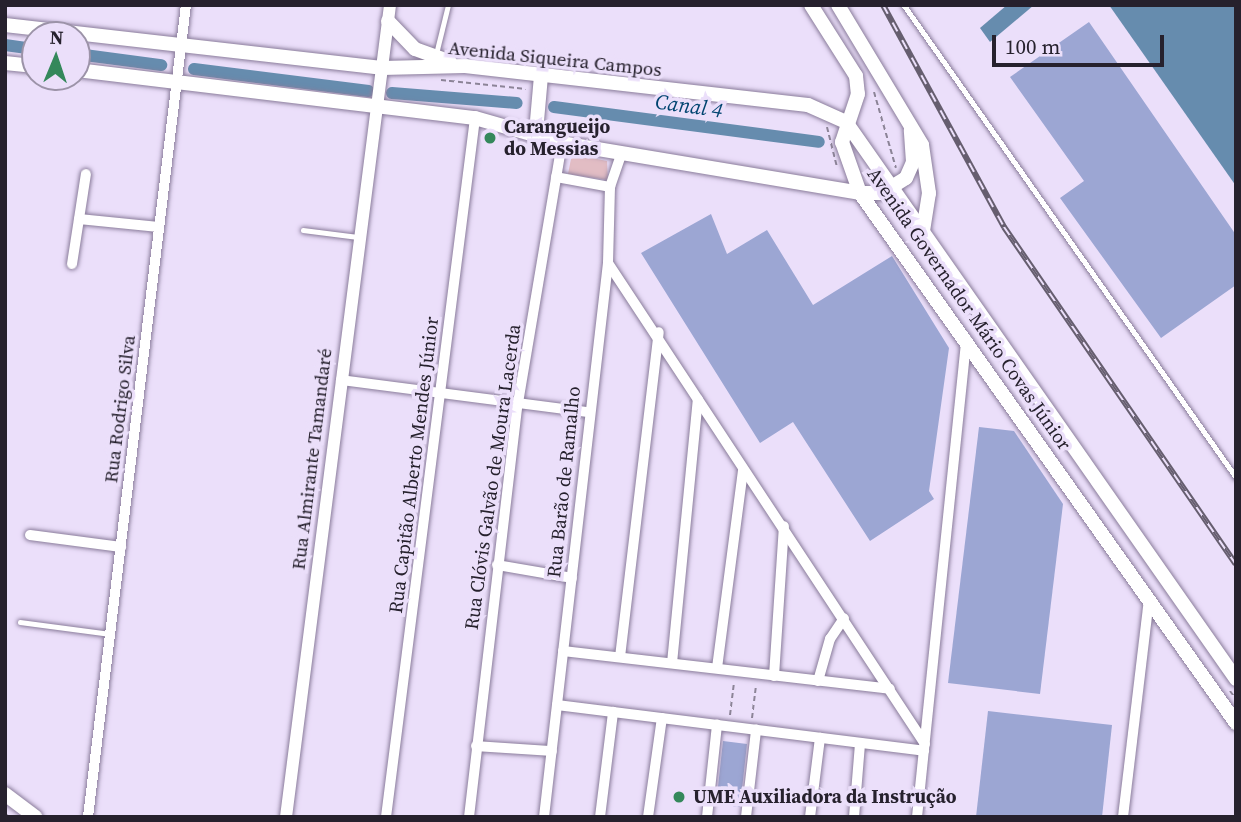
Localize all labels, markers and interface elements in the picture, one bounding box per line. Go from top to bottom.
north arrow [21,21,91,91]
scale bar [996,21,1168,65]
text: N [49,24,64,50]
text: 100 m [1005,32,1060,61]
street label: Avenida Siqueira Campos [447,36,663,82]
water label: Canal 4 [654,89,724,123]
place label: Carangueijo do Messias [504,116,610,160]
marker: Carangueijo do Messias [482,130,498,146]
street label: Avenida Governador Mário Covas Júnior [862,163,1076,455]
street label: Rua Capitão Alberto Mendes Júnior [384,315,444,615]
street label: Rua Clóvis Galvão de Moura Lacerda [460,323,526,631]
street label: Rua Rodrigo Silva [100,334,140,484]
street label: Rua Almirante Tamandaré [287,347,337,571]
street label: Rua Barão de Ramalho [543,385,585,579]
place label: UME Auxiliadora da Instrução [693,786,957,808]
marker: UME Auxiliadora da Instrução [671,789,687,805]

